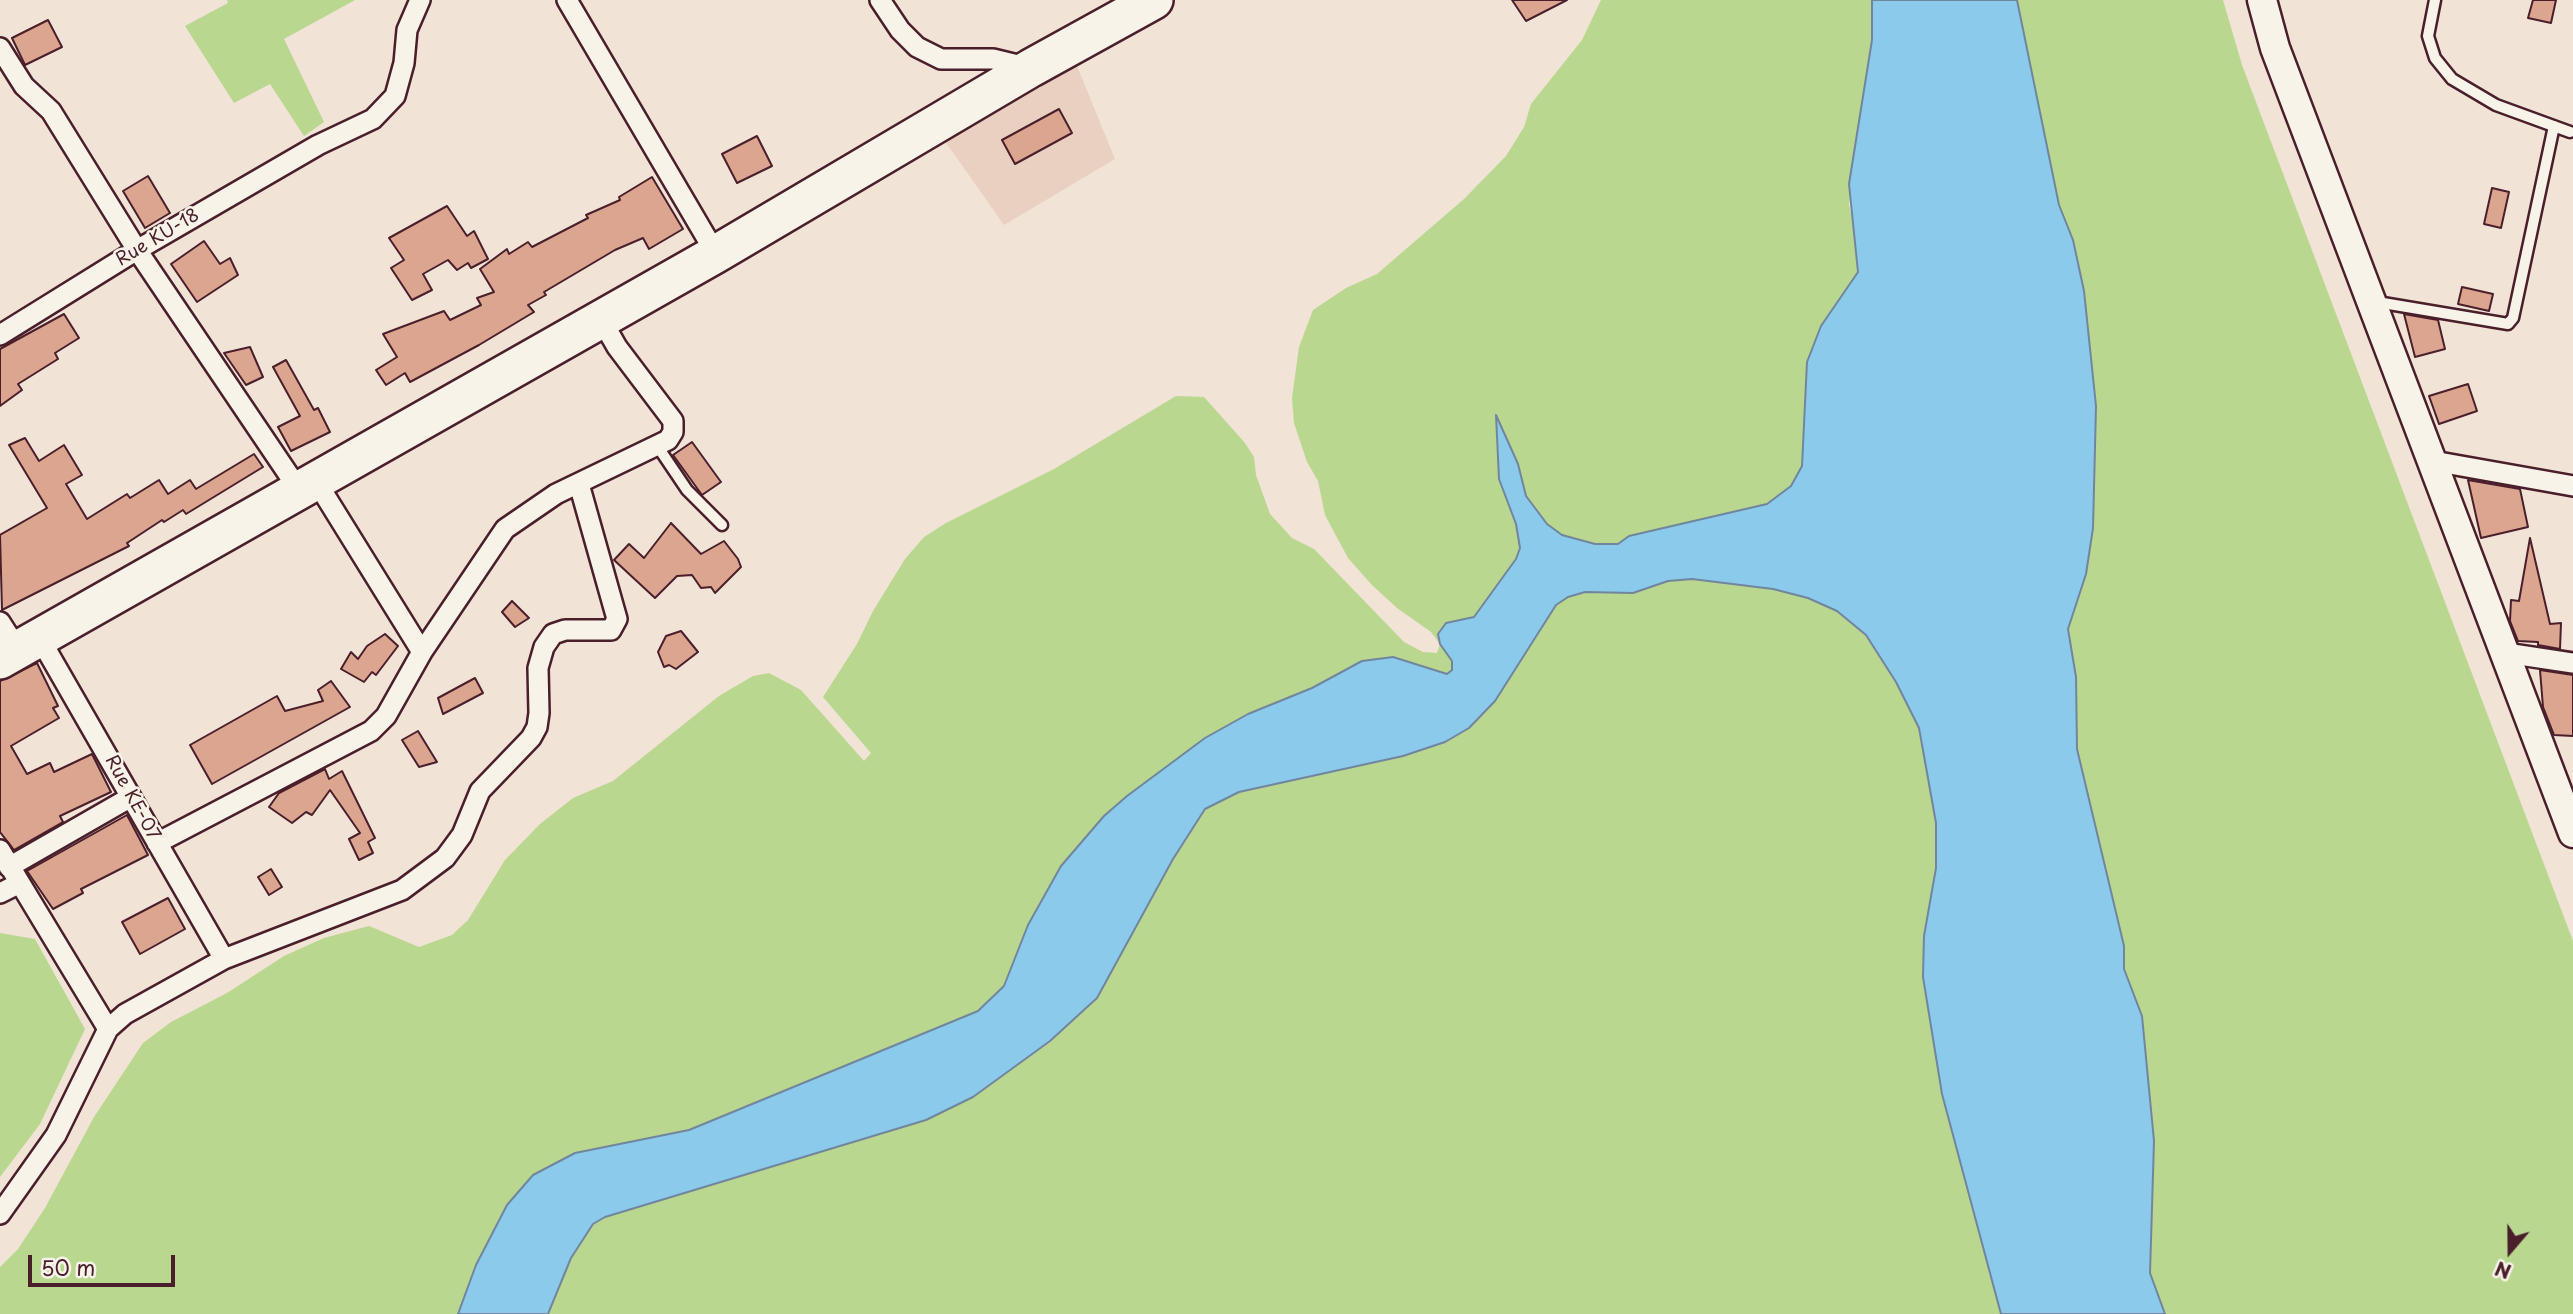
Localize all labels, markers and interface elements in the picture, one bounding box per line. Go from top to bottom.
street label: Rue KU-18 [112,205,204,271]
street label: Rue KE-07 [100,752,164,844]
north arrow [2475,1216,2545,1286]
scale bar [32,1240,178,1284]
text: 50 m [41,1251,95,1283]
text: N [2491,1255,2515,1286]

